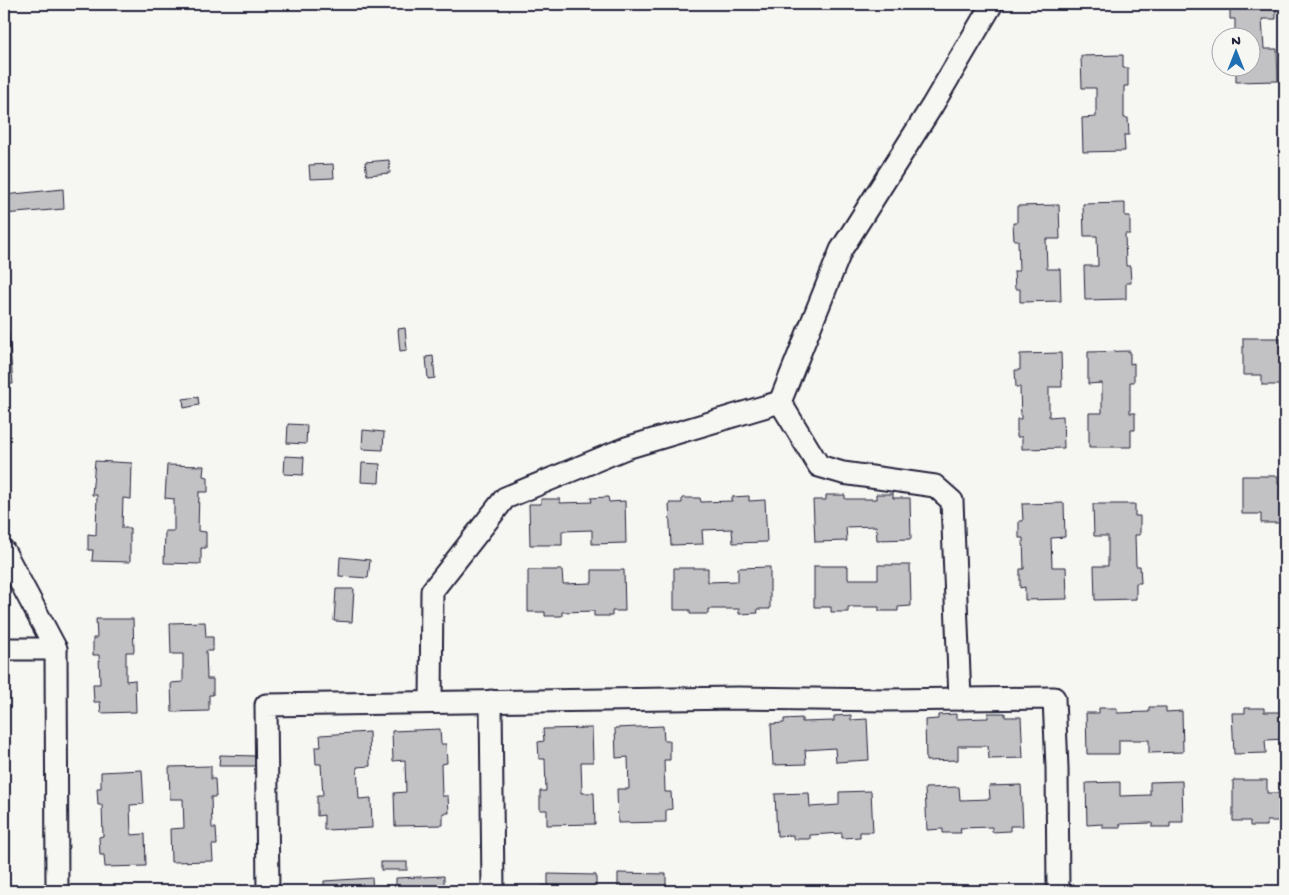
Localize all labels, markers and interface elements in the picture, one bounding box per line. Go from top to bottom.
north arrow [1212,28,1262,78]
text: N [1231,33,1241,50]

